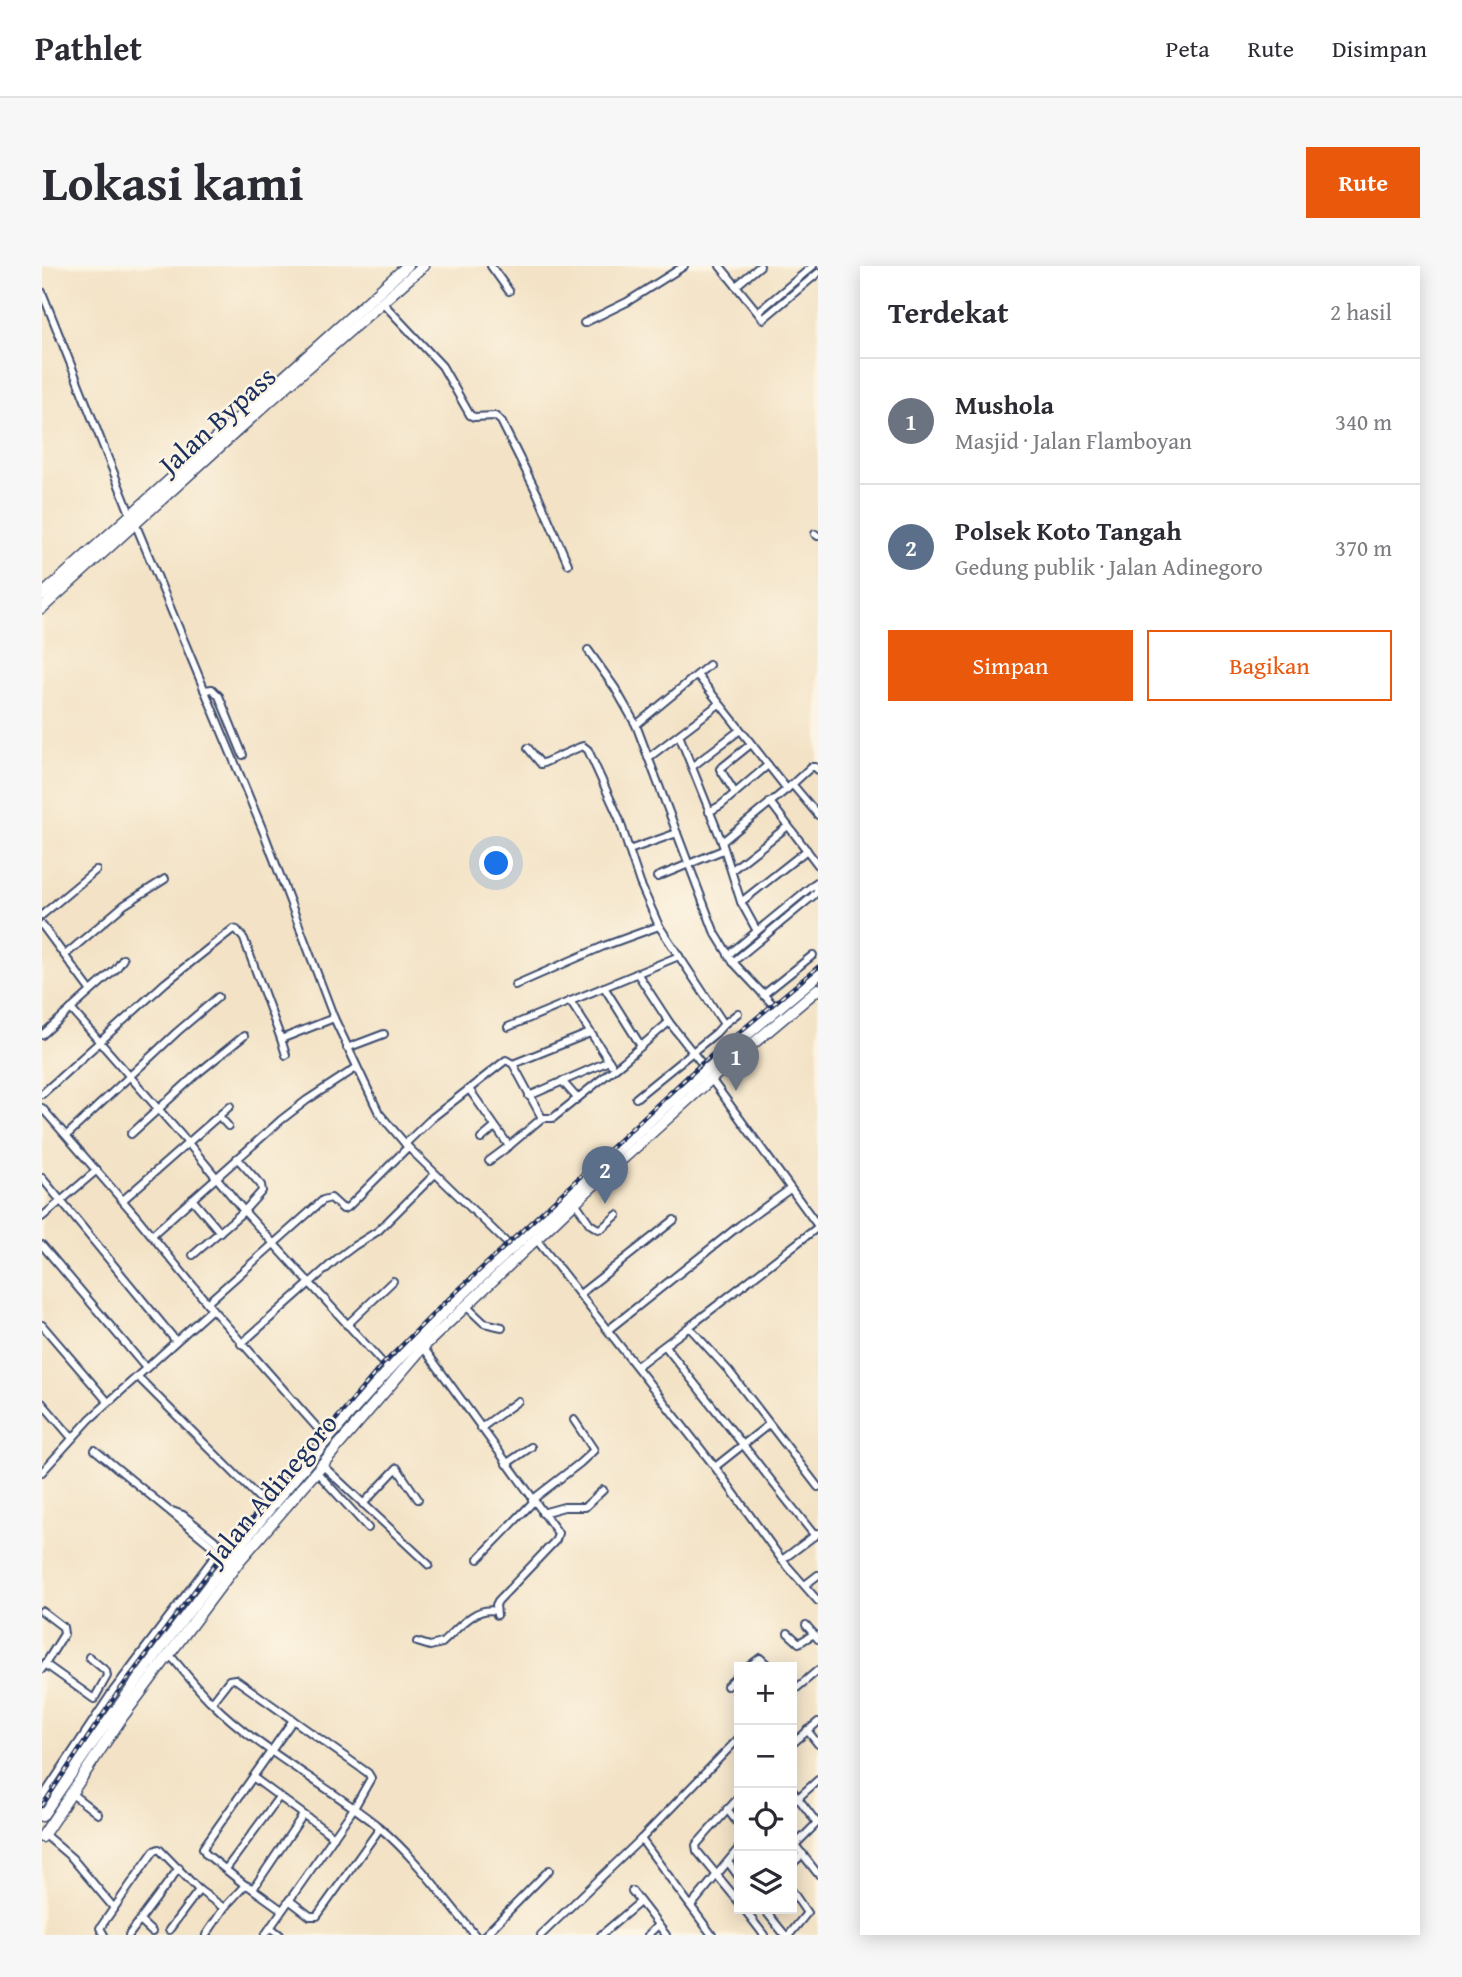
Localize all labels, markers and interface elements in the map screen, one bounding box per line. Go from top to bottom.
text: Pathlet [35,24,142,72]
text: Peta [1166,31,1209,66]
text: Rute [1247,31,1294,66]
text: Disimpan [1332,31,1427,66]
text: Lokasi kami [42,146,304,218]
button: Rute [1306,147,1420,218]
text: Terdekat [888,290,1008,334]
text: 2 hasil [1330,295,1392,328]
street label: Jalan Bypass [147,356,284,486]
text: Mushola [955,385,1054,424]
text: 1 [905,405,917,438]
text: 340 m [1335,405,1392,438]
text: Masjid · Jalan Flamboyan [955,424,1192,457]
text: Polsek Koto Tangah [955,511,1182,550]
text: 2 [905,531,917,564]
text: 370 m [1335,531,1392,564]
text: Gedung publik · Jalan Adinegoro [955,550,1263,583]
button: Simpan [888,630,1133,701]
button: Bagikan [1147,630,1392,701]
your location [479,846,513,880]
pin: 1 [713,1033,759,1091]
pin: 2 [582,1146,628,1204]
street label: Jalan Adinegoro [193,1404,347,1576]
map controls [734,1662,797,1914]
button: + [734,1662,797,1725]
button: − [734,1725,797,1788]
button: locate [734,1788,797,1851]
button: layers [734,1851,797,1914]

